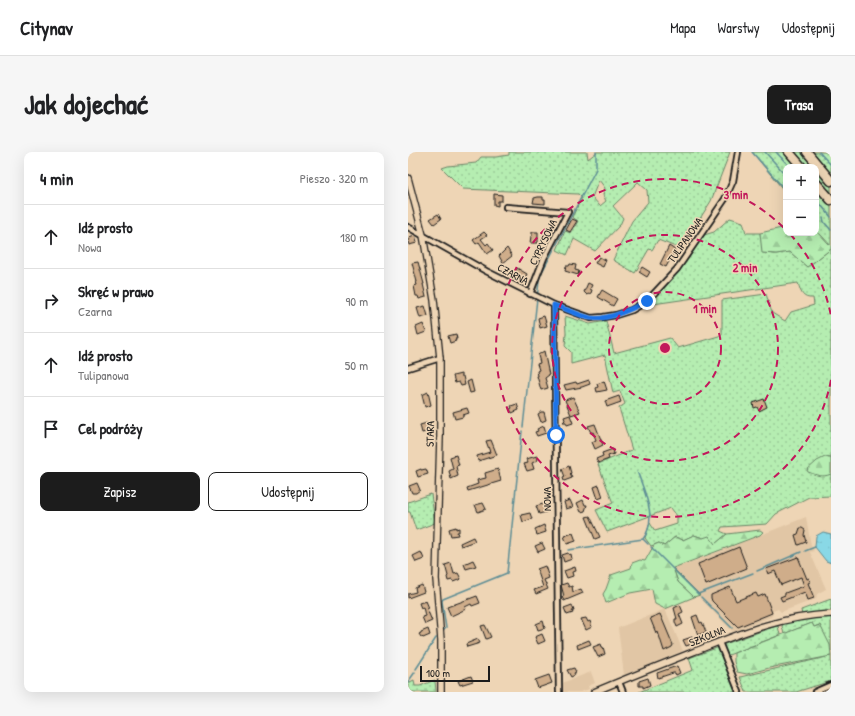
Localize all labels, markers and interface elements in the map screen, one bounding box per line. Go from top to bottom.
text: Citynav [20,15,73,41]
text: Mapa [670,18,696,37]
text: Warstwy [718,18,760,37]
text: Udostępnij [782,18,835,37]
text: Jak dojechać [24,85,148,123]
button: Trasa [767,85,831,124]
map controls [783,164,819,236]
button: + [783,164,819,200]
text: 4 min [40,167,73,190]
text: Pieszo · 320 m [300,169,368,187]
text: 3 min [724,186,749,203]
button: − [783,200,819,236]
street label: TULIPANOWA [664,214,706,266]
street label: CYPRYSOWA [526,216,560,267]
text: Idź prosto [78,217,132,238]
icon: ahead [40,226,62,248]
text: 180 m [340,228,368,246]
text: Nowa [78,238,101,256]
text: 2 min [733,259,758,276]
street label: CZARNA [495,260,531,288]
text: Skręć w prawo [78,281,154,302]
icon: right [40,290,62,312]
text: 90 m [346,292,368,310]
route end [638,292,656,310]
text: 1 min [693,300,717,317]
text: Czarna [78,302,112,320]
centre of rings [658,341,672,355]
text: Idź prosto [78,345,132,366]
icon: ahead [40,354,62,376]
text: 50 m [345,356,368,374]
text: Tulipanowa [78,366,129,384]
icon: arrive [40,418,62,440]
text: Cel podróży [78,418,143,439]
street label: STARA [423,420,437,447]
route start [547,426,565,444]
button: Zapisz [40,472,200,511]
button: Udostępnij [208,472,368,511]
street label: NOWA [540,486,554,511]
street label: SZKOLNA [687,622,728,650]
scale bar [420,664,490,683]
text: 100 m [426,666,450,680]

